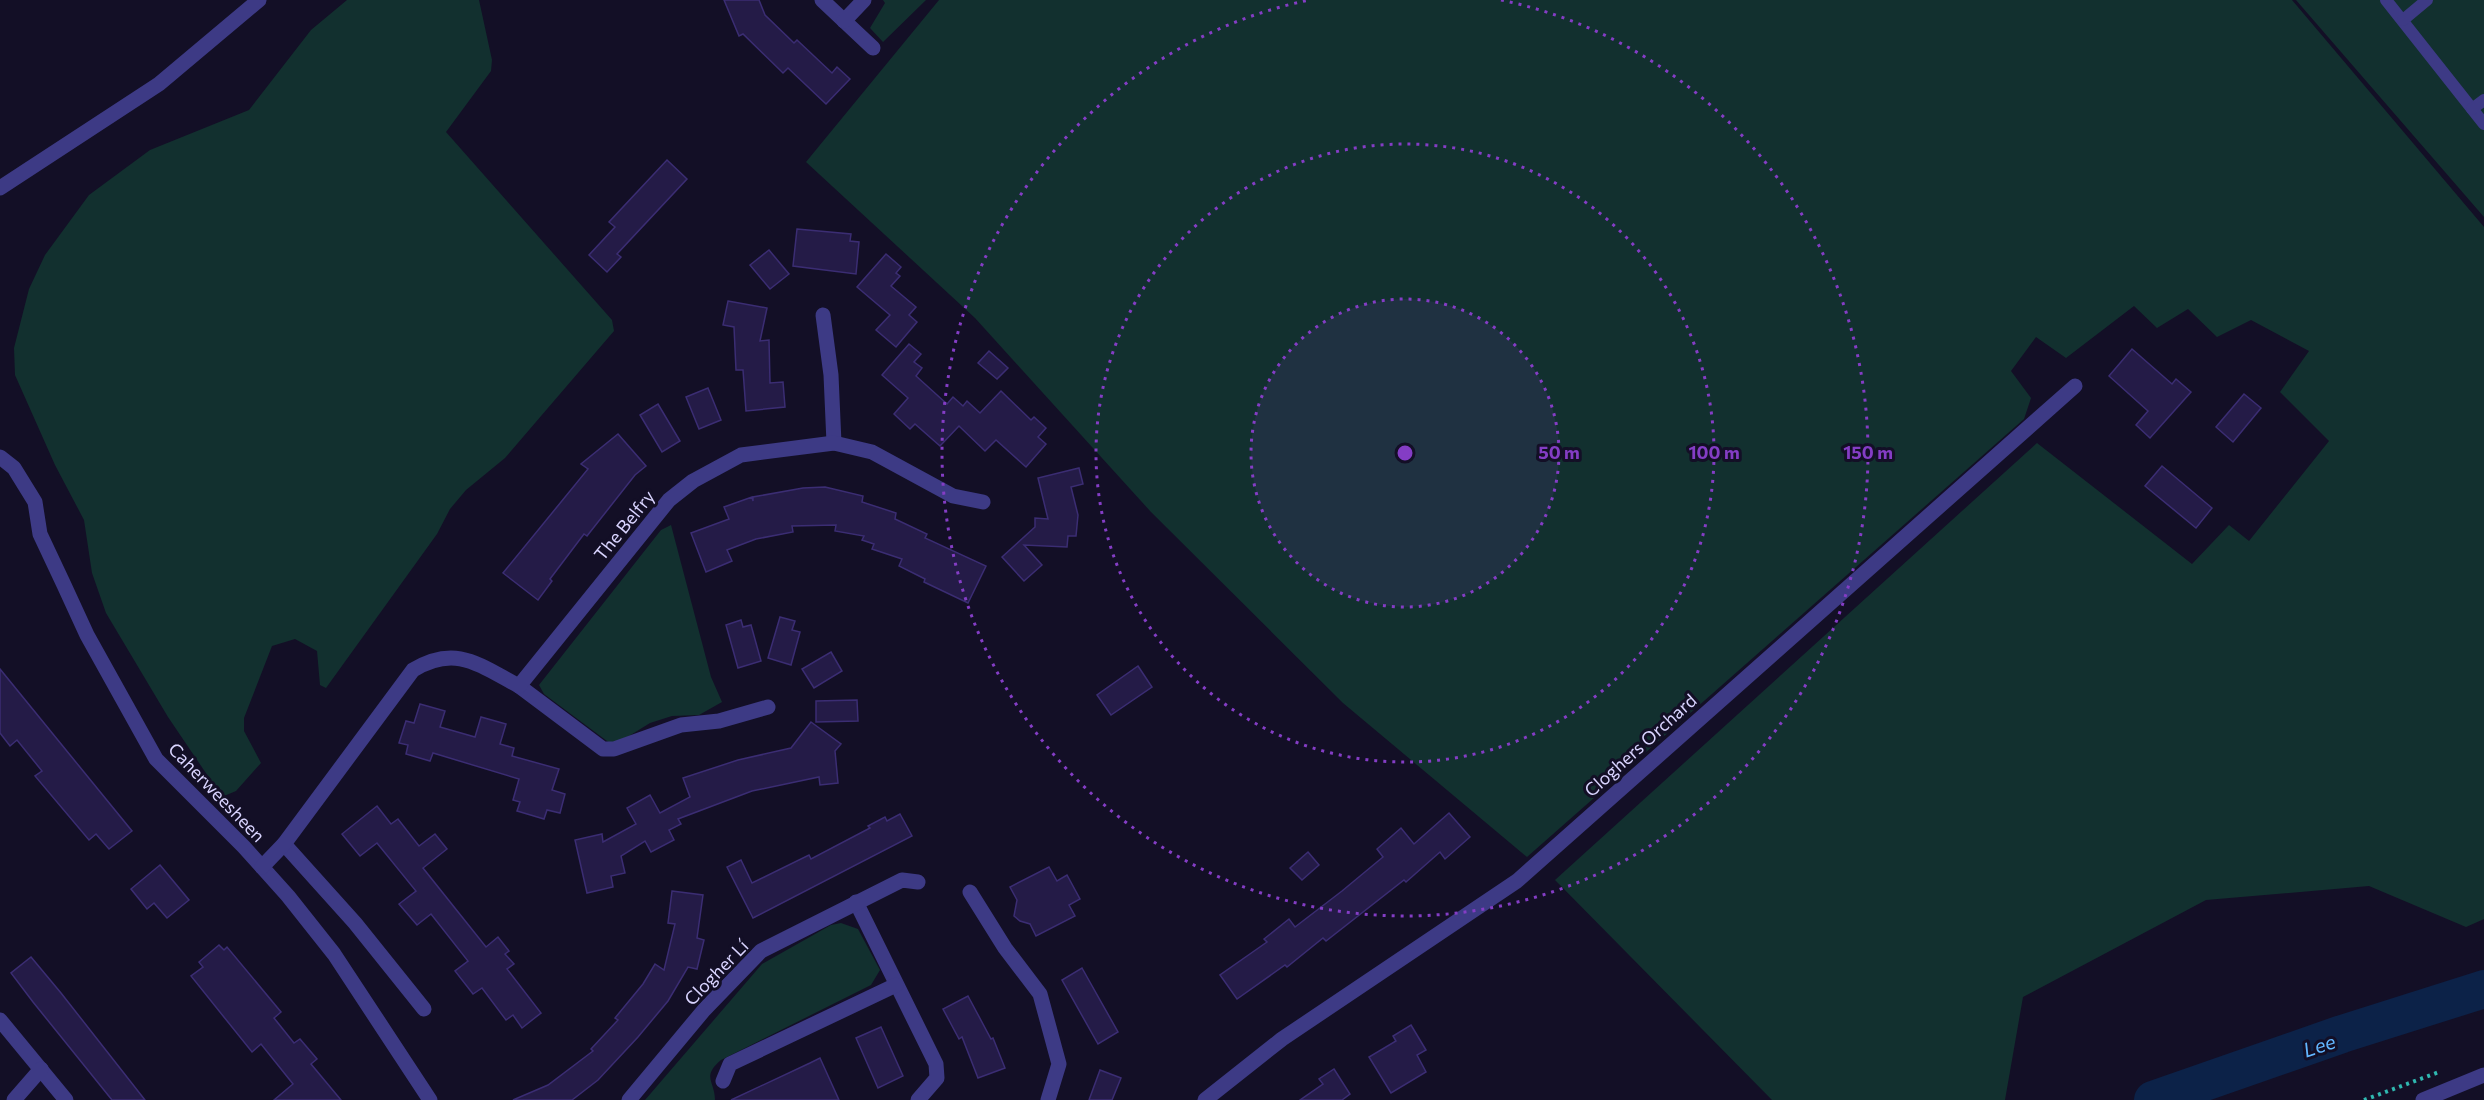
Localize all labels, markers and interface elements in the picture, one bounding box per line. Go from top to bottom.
text: 50 m [1538,441,1580,463]
text: 100 m [1688,441,1740,463]
text: 150 m [1843,441,1893,463]
centre of rings [1395,443,1415,463]
street label: The Belfry [589,485,659,565]
street label: Cloghers Orchard [1579,689,1701,801]
street label: Caherweesheen [164,738,270,846]
street label: Clogher Lí [679,934,754,1009]
water label: Lee [2300,1028,2339,1061]

